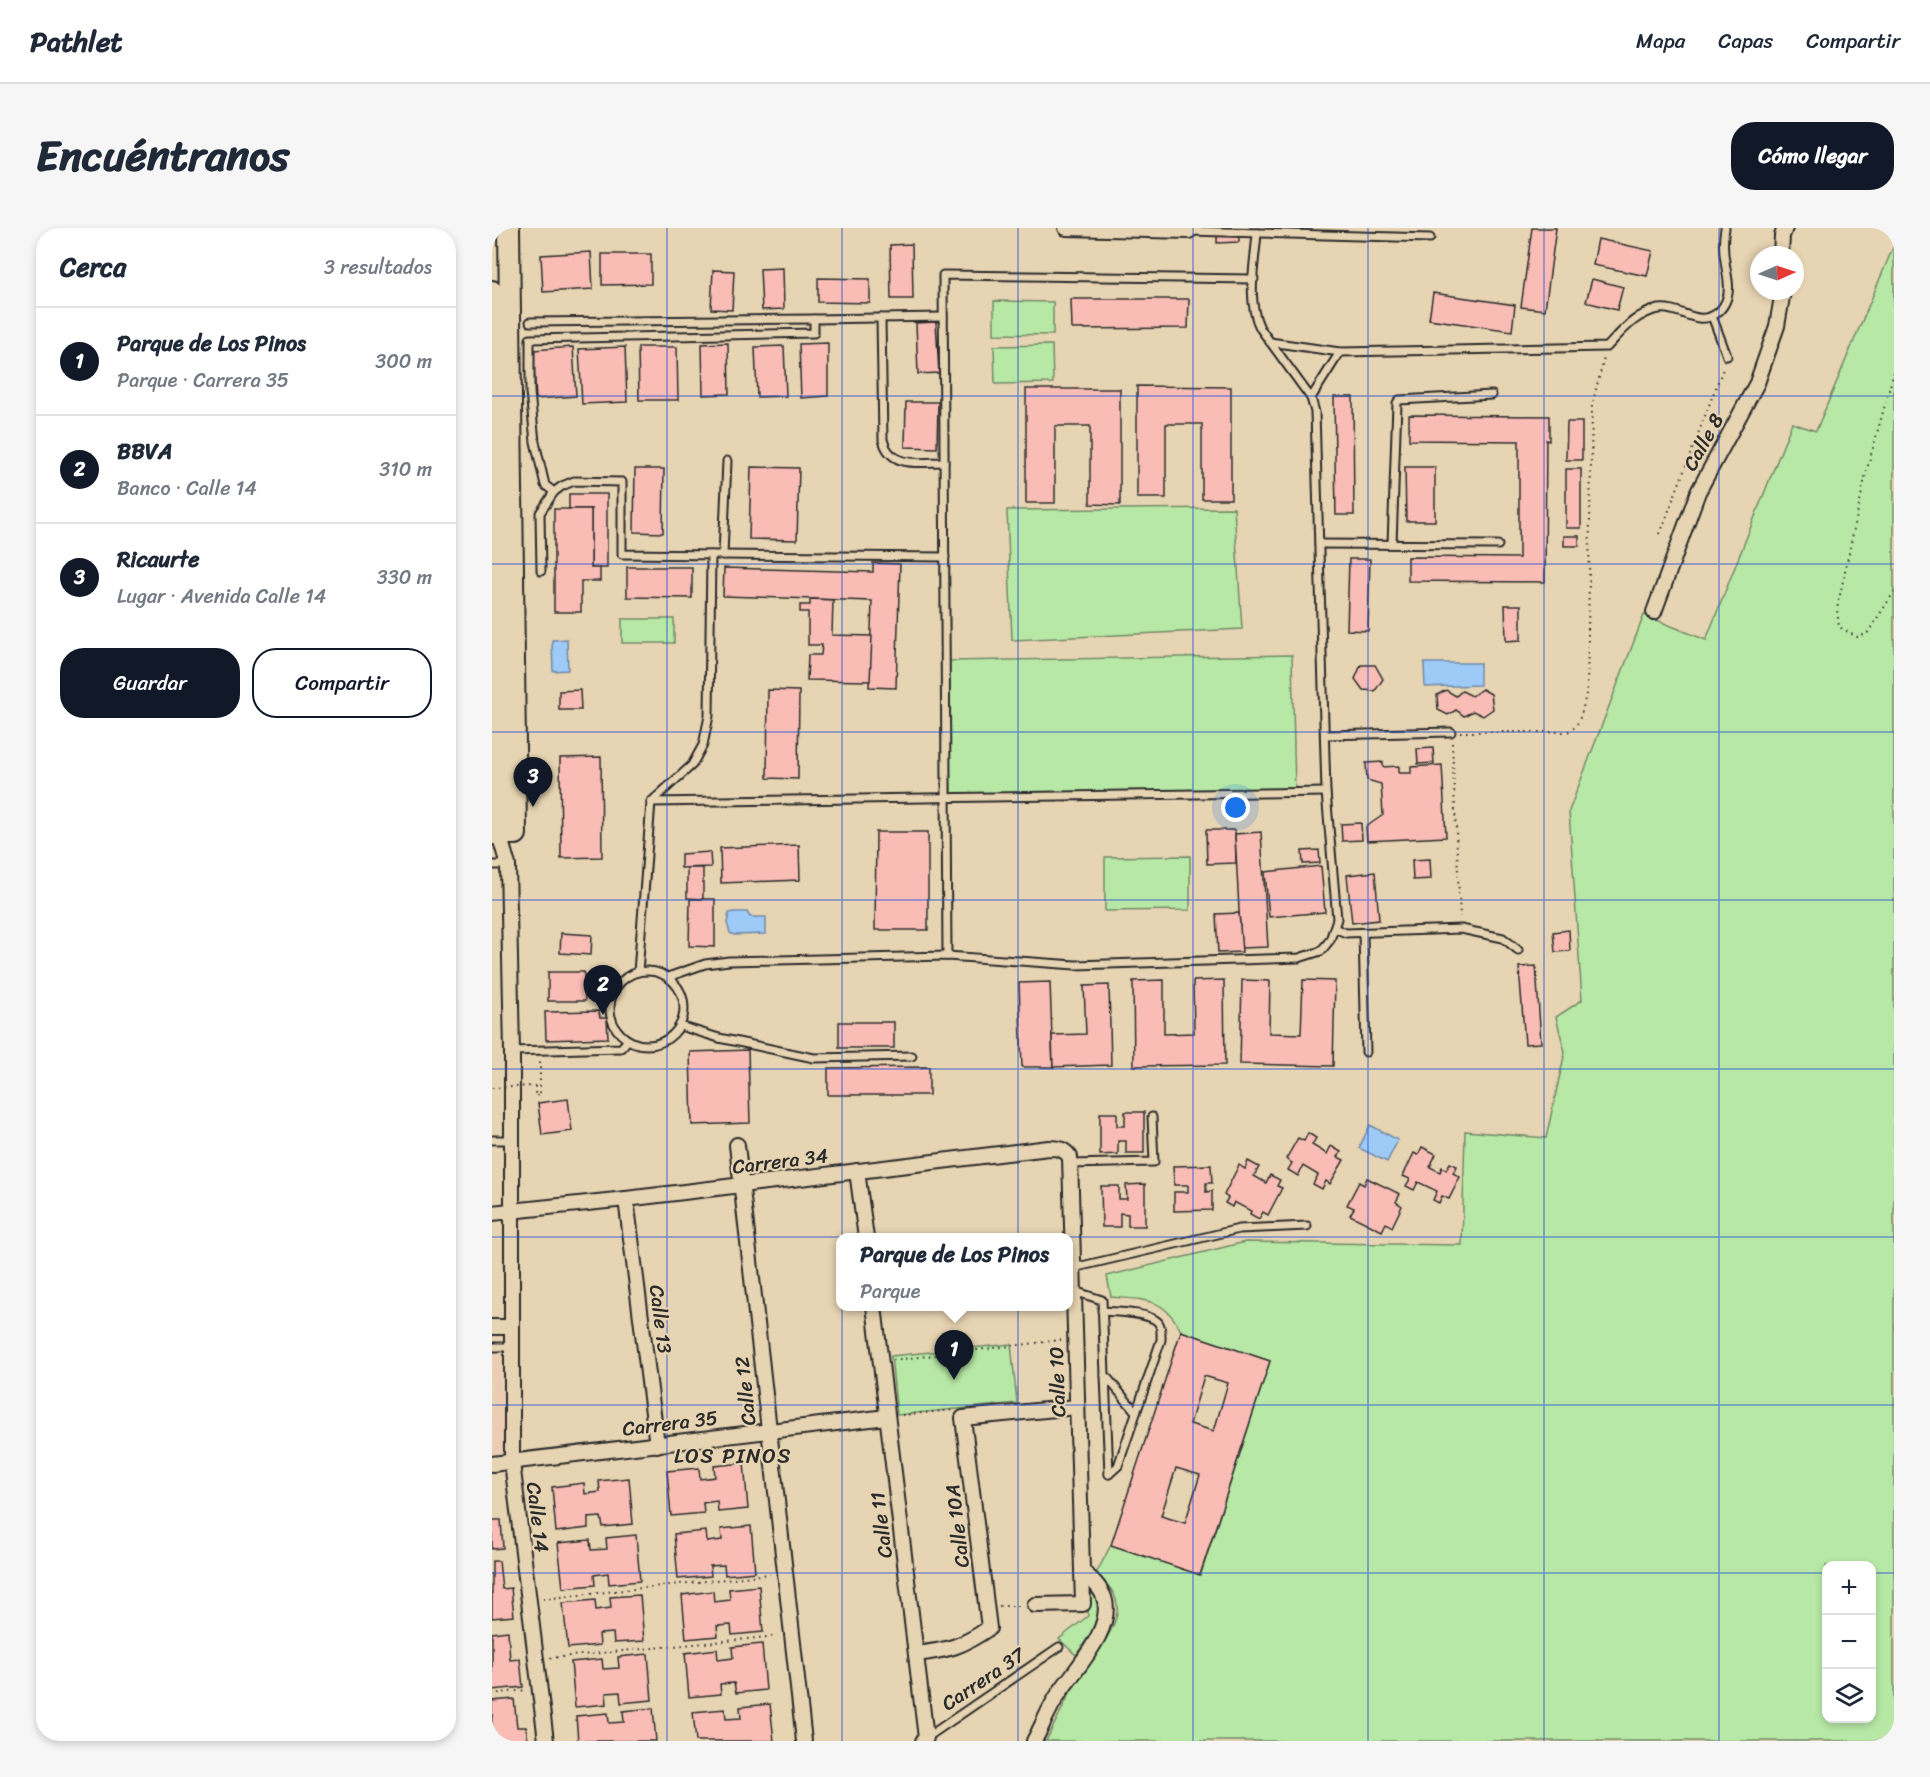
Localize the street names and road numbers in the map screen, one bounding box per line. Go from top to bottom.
street label: Calle 8 [1673,407,1734,478]
street label: Carrera 34 [730,1138,830,1185]
street label: Calle 13 [639,1283,682,1355]
street label: Calle 10 [1039,1346,1076,1418]
street label: Calle 12 [724,1354,767,1427]
street label: Carrera 35 [620,1400,720,1447]
street label: Calle 14 [516,1480,559,1554]
street label: Calle 10A [935,1482,980,1570]
street label: Calle 11 [860,1490,903,1560]
street label: Carrera 37 [934,1637,1034,1720]

